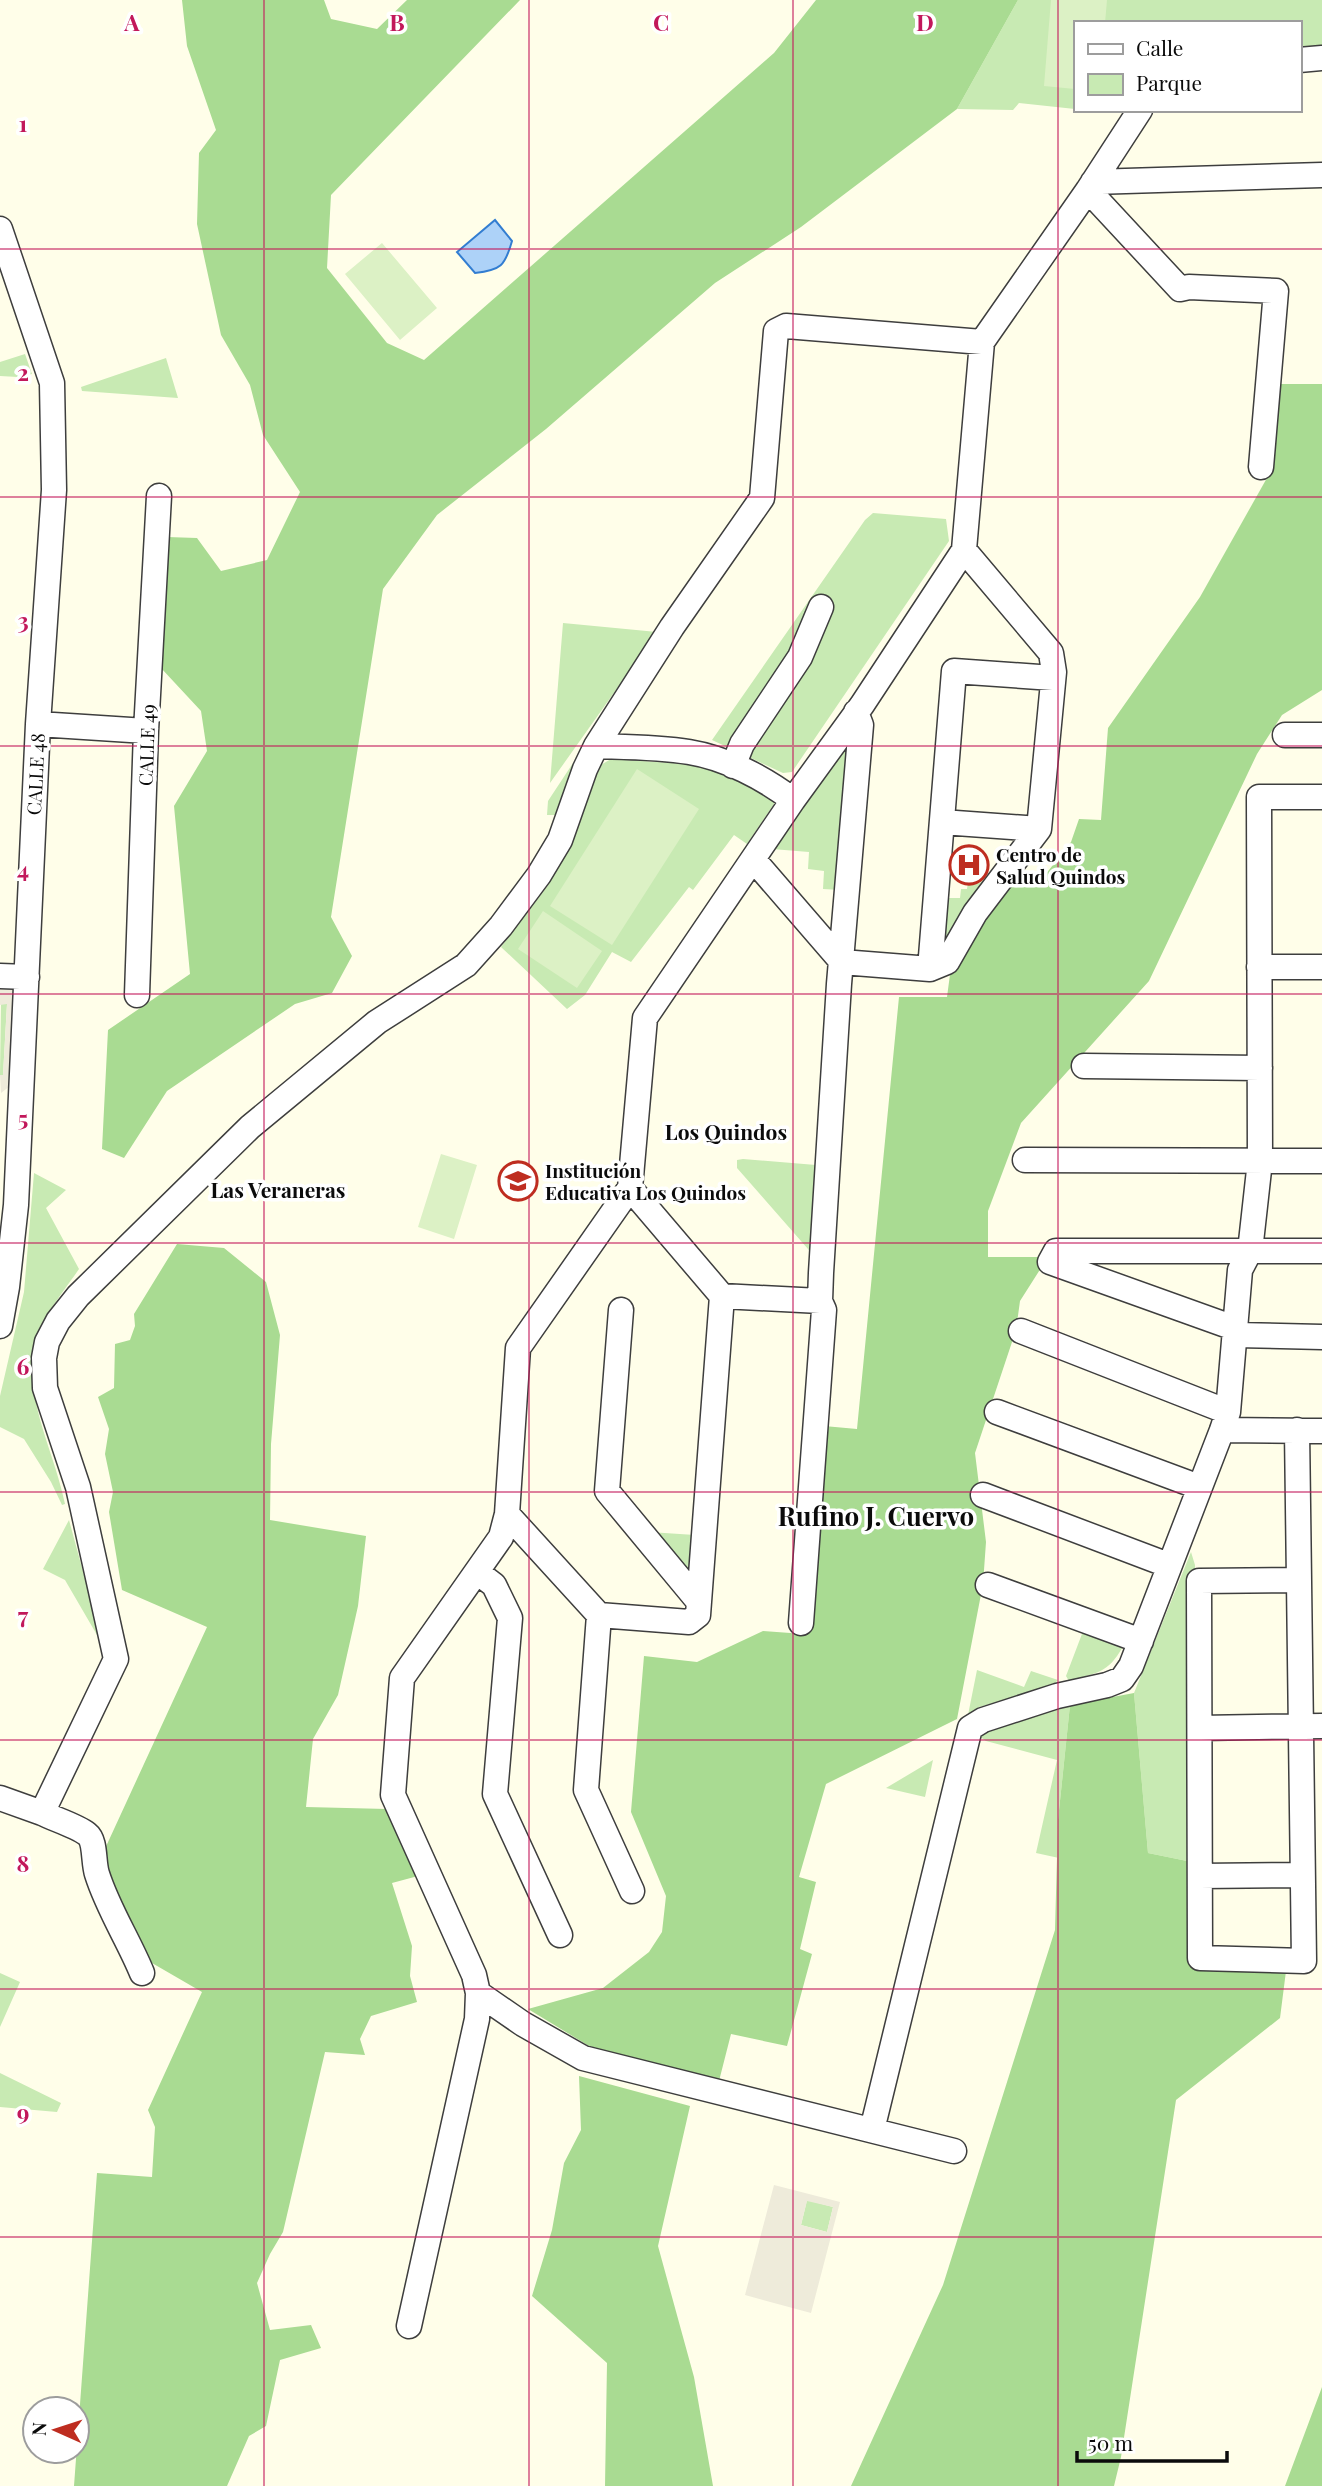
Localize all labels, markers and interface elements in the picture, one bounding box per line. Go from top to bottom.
text: A [123,6,140,37]
text: B [389,6,405,37]
text: C [653,6,669,37]
text: D [916,6,934,37]
legend [1074,21,1301,112]
text: Calle [1136,33,1183,61]
text: Parque [1136,68,1202,96]
text: 1 [19,107,28,138]
text: 2 [17,356,29,387]
text: 3 [17,604,29,635]
street label: CALLE 49 [132,704,160,786]
street label: CALLE 48 [20,732,50,816]
place label: Centro de Salud Quindos [996,841,1125,889]
hospital icon: Centro de Salud Quindos [948,844,990,886]
text: 4 [17,853,29,884]
text: 5 [18,1102,28,1133]
district label: Los Quindos [665,1117,787,1145]
place label: Institución Educativa Los Quindos [545,1157,746,1205]
school or university icon: Institución Educativa Los Quindos [497,1160,539,1202]
district label: Las Veraneras [210,1175,346,1203]
text: 6 [17,1350,30,1381]
district label: Rufino J. Cuervo [778,1498,974,1533]
text: 7 [18,1599,29,1630]
text: 8 [17,1847,29,1878]
text: 9 [17,2096,29,2127]
north arrow [21,2395,91,2465]
scale bar [1077,2420,1228,2464]
text: N [25,2421,51,2437]
text: 50 m [1088,2428,1134,2456]

